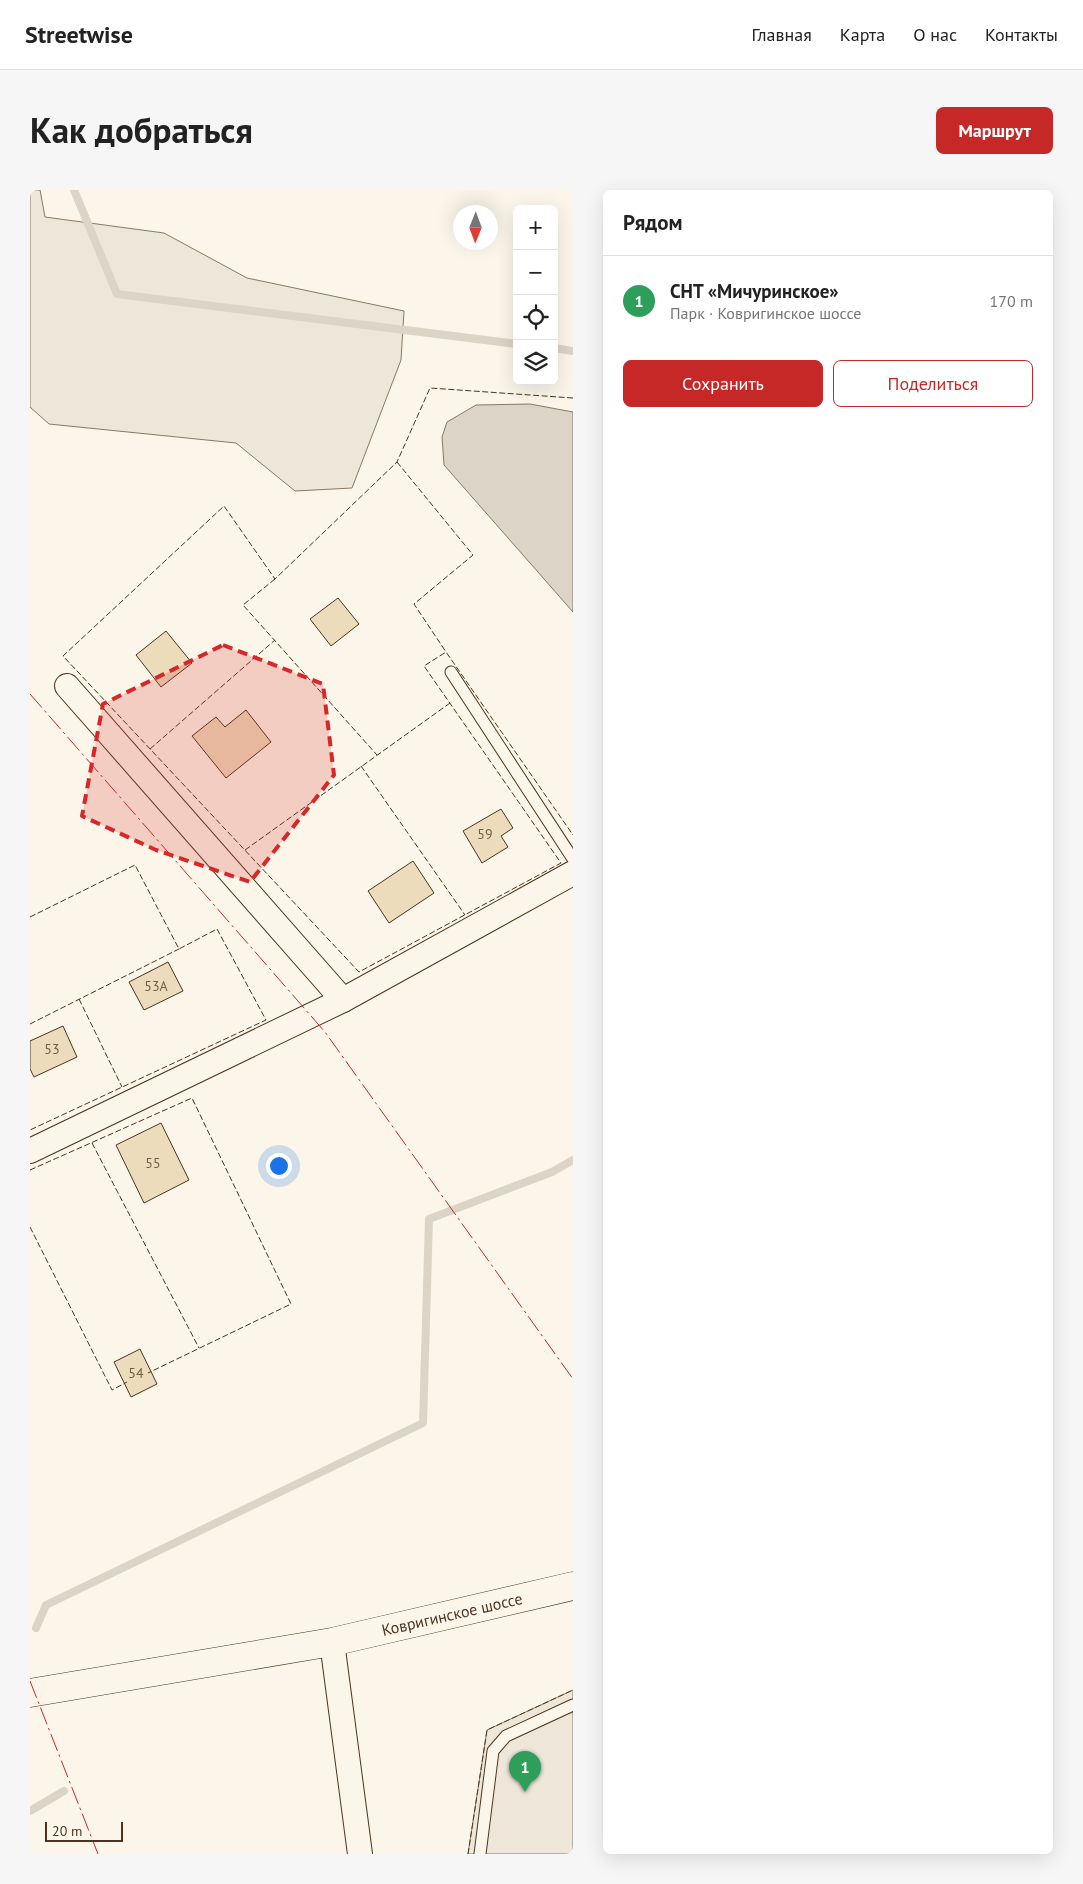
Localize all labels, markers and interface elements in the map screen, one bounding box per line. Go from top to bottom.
text: Streetwise [25,19,133,50]
text: Главная [751,23,812,46]
text: Карта [840,23,885,46]
text: О нас [913,23,957,46]
text: Контакты [985,23,1058,46]
text: Как добраться [30,107,253,153]
button: Маршрут [936,107,1053,154]
north arrow [453,205,498,250]
map controls [513,205,558,385]
button: + [513,205,558,250]
text: Рядом [623,209,682,236]
button: − [513,250,558,295]
text: СНТ «Мичуринское» [670,279,839,303]
text: 1 [634,291,644,311]
text: 170 m [990,291,1033,311]
button: locate [513,295,558,340]
text: Парк · Ковригинское шоссе [670,303,861,323]
button: layers [513,340,558,385]
button: Сохранить [623,360,823,407]
button: Поделиться [833,360,1033,407]
house number: 59 [477,825,493,843]
house number: 53А [144,977,169,995]
house number: 53 [44,1040,60,1058]
your location [266,1153,292,1179]
house number: 55 [145,1154,161,1172]
house number: 54 [128,1364,144,1382]
street label: Ковригинское шоссе [380,1588,524,1640]
pin: 1 [509,1751,541,1792]
scale bar [45,1819,122,1842]
text: 20 m [52,1822,82,1840]

